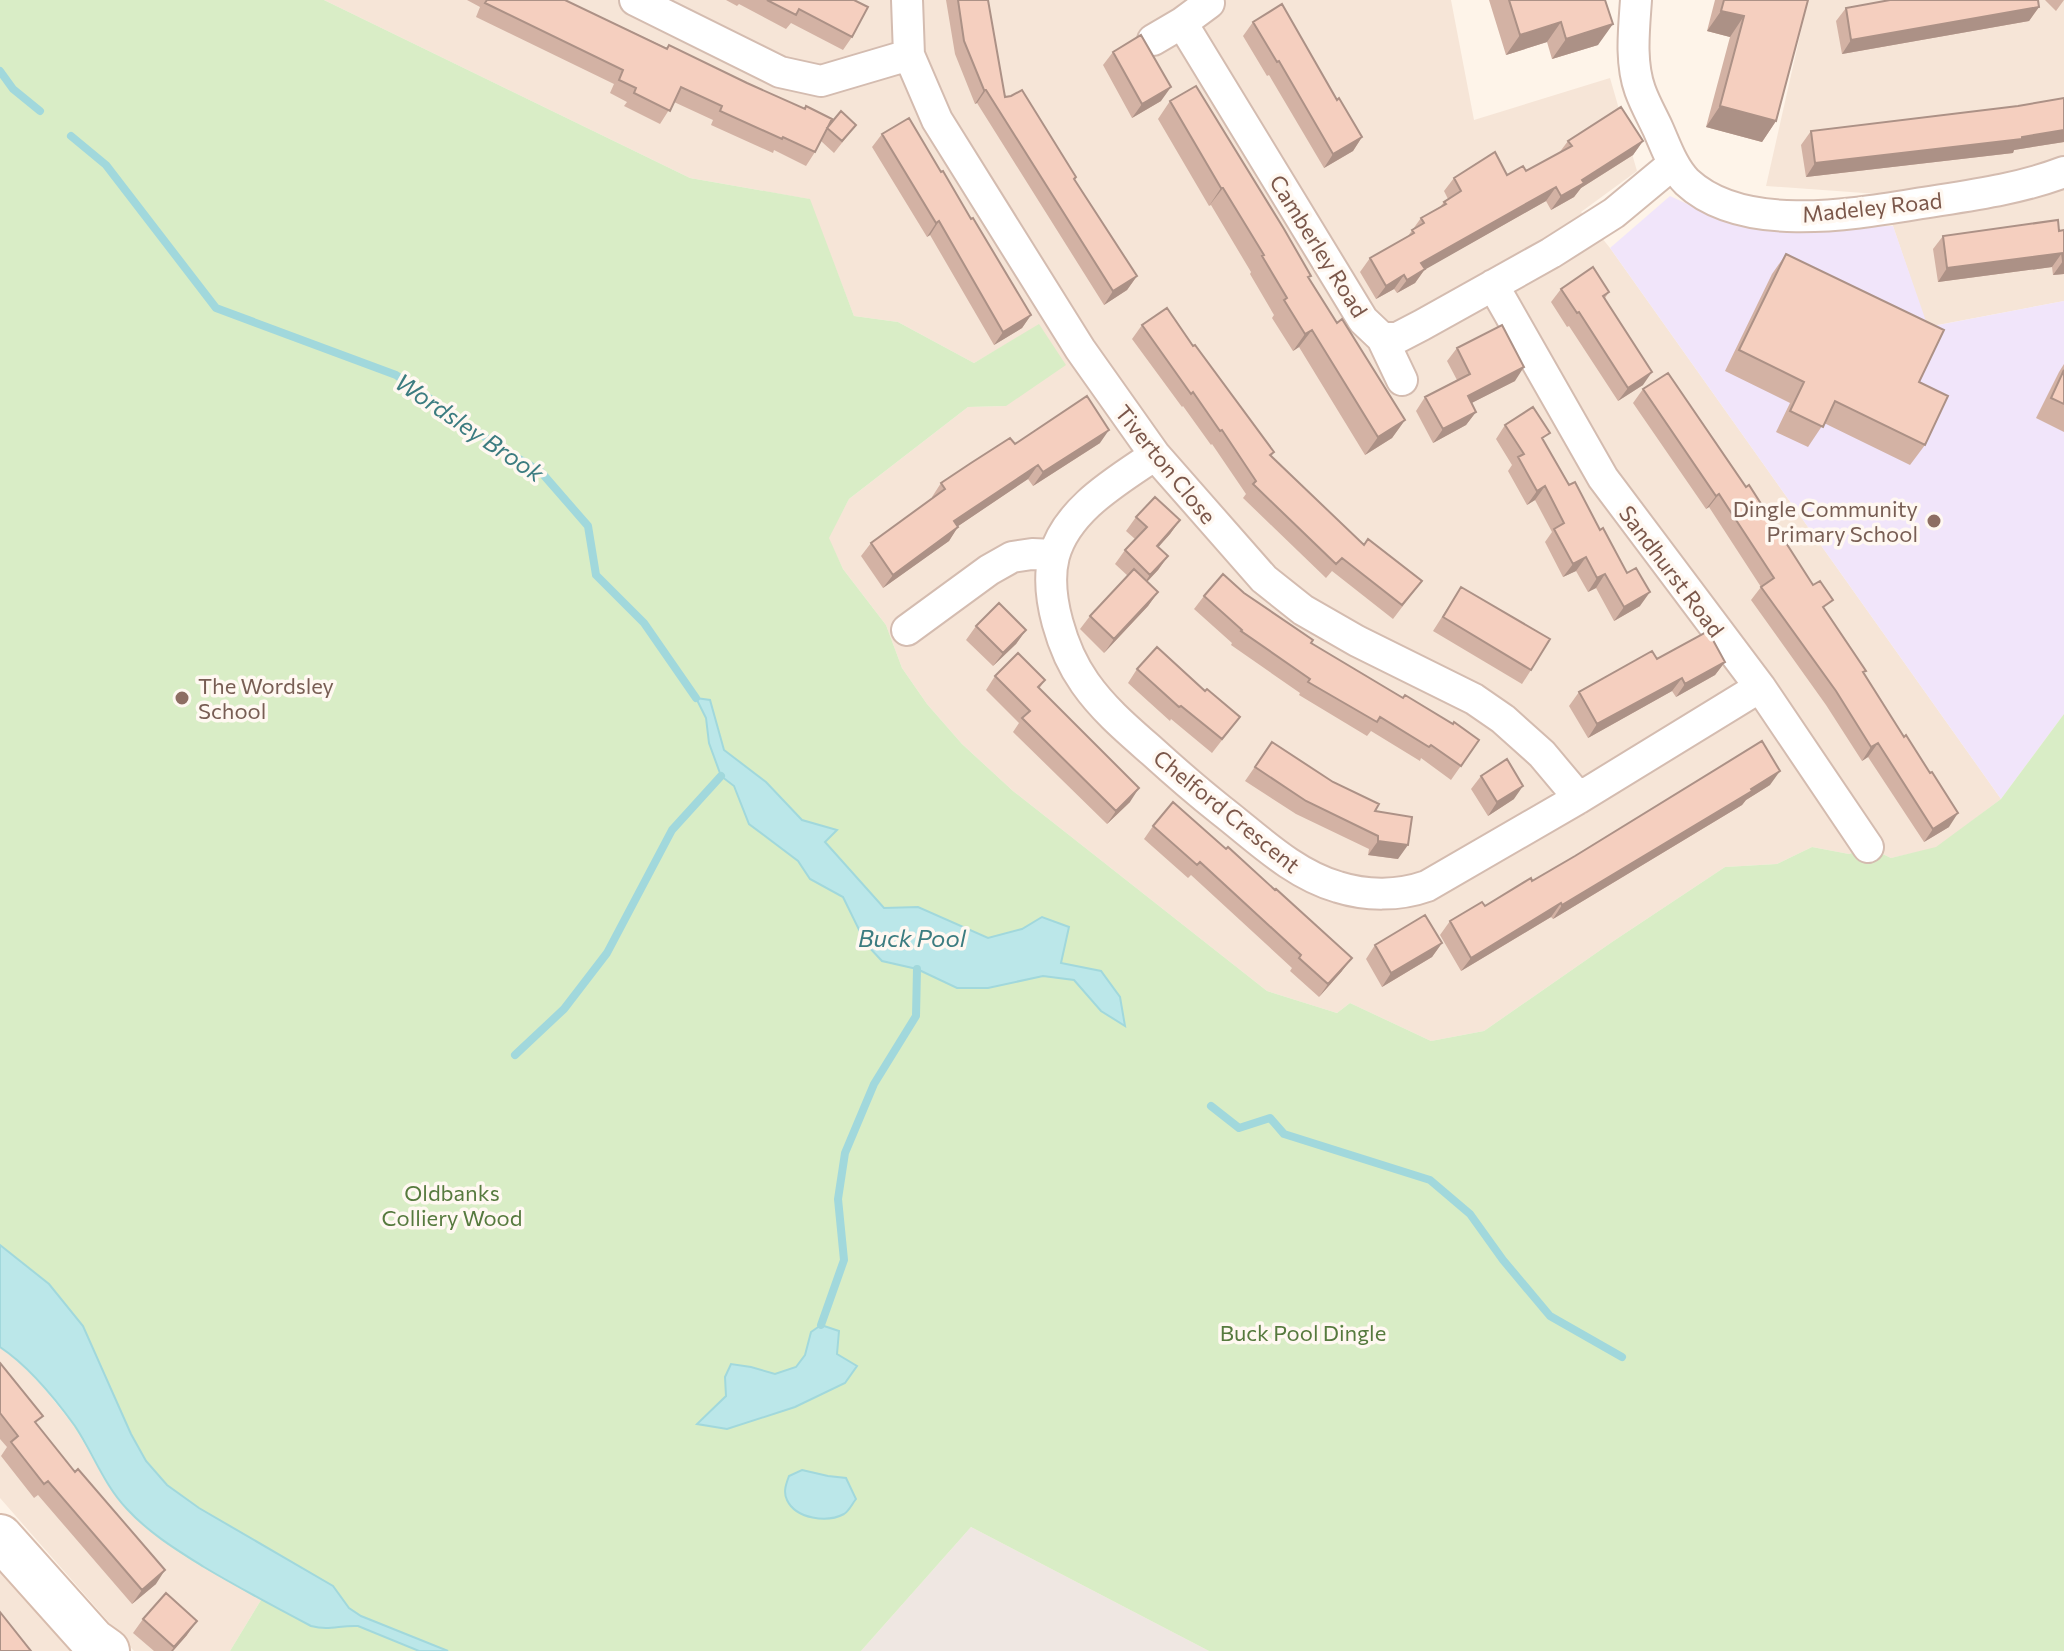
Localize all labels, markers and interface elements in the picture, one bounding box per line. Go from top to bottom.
street label: Camberley Road [1264,170,1374,322]
street label: Madeley Road [1801,186,1943,228]
water label: Wordsley Brook [390,367,551,488]
street label: Tiverton Close [1110,399,1222,529]
place label: Dingle Community Primary School [1733,495,1918,547]
street label: Sandhurst Road [1614,500,1730,642]
marker: Dingle Community Primary School [1925,512,1943,530]
place label: The Wordsley School [198,672,334,724]
marker: The Wordsley School [173,689,191,707]
street label: Chelford Crescent [1148,744,1306,878]
water label: Buck Pool [858,923,967,952]
park label: Oldbanks Colliery Wood [382,1179,522,1231]
park label: Buck Pool Dingle [1220,1319,1386,1346]

